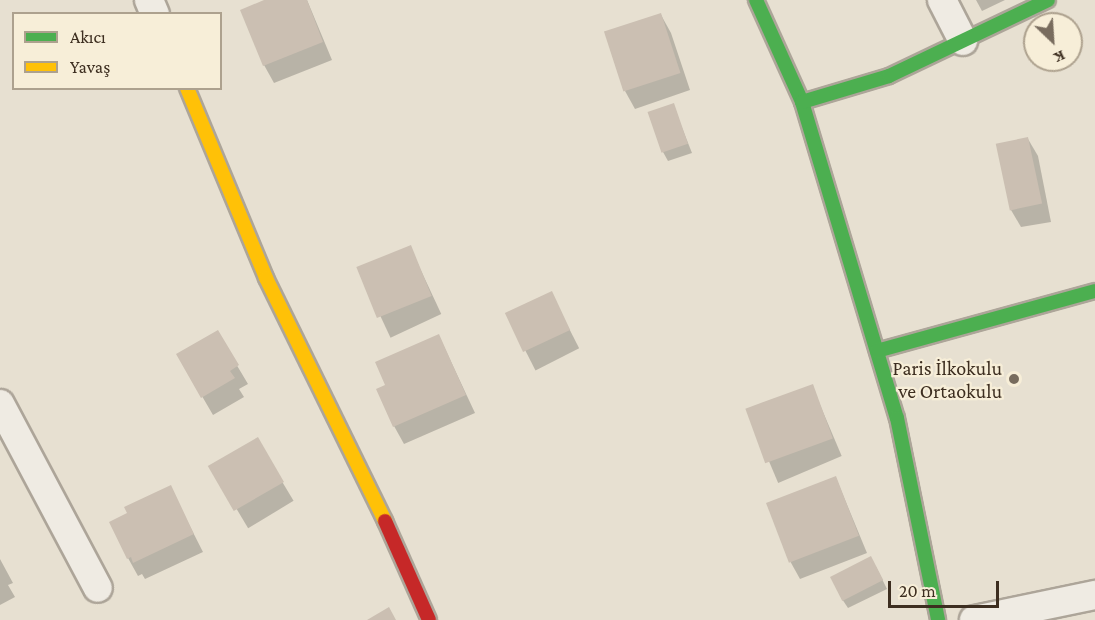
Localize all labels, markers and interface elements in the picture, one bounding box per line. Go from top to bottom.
legend [12,12,222,90]
north arrow [1023,12,1083,72]
text: Akıcı [70,27,106,47]
text: K [1052,47,1068,67]
text: Yavaş [70,57,110,77]
place label: Paris İlkokulu ve Ortaokulu [892,356,1002,403]
marker: Paris İlkokulu ve Ortaokulu [1007,372,1021,386]
scale bar [891,569,1002,607]
text: 20 m [899,581,936,601]

